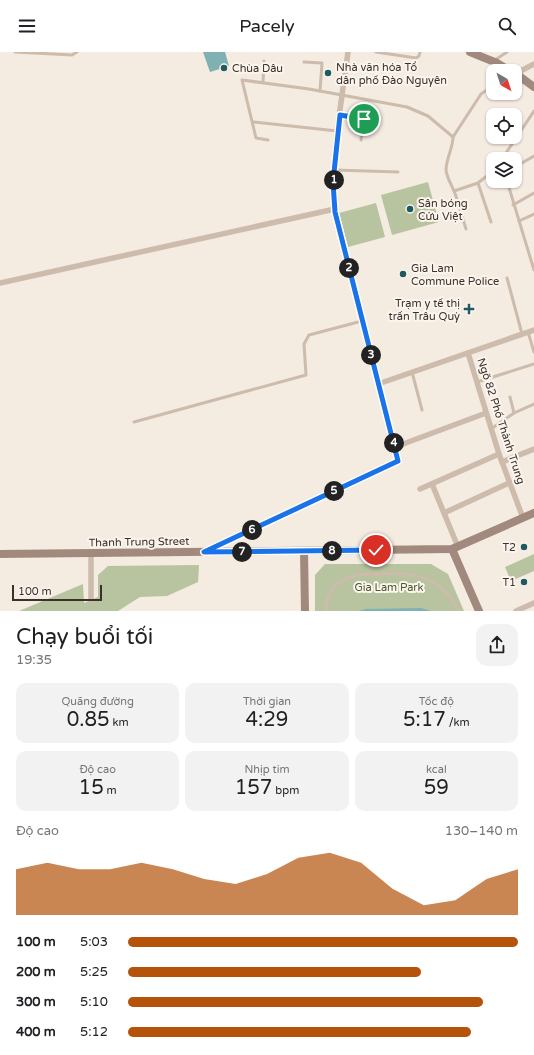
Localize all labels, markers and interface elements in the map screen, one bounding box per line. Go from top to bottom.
icon: menu [16,15,38,37]
text: Pacely [239,15,295,37]
icon: search [496,15,518,37]
place label: Nhà văn hóa Tổ dân phố Đào Nguyên [336,61,447,87]
place label: Chùa Dâu [232,62,283,75]
marker: Chùa Dâu [219,63,229,73]
north arrow [486,64,522,100]
map controls [486,64,522,188]
marker: Nhà văn hóa Tổ dân phố Đào Nguyên [323,68,333,78]
pin [347,102,381,136]
icon: arrive [353,108,375,130]
button: locate [486,108,522,144]
button: layers [486,152,522,188]
pin: 1 [324,170,344,190]
text: 1 [331,173,337,186]
place label: Sân bóng Cửu Việt [418,197,468,223]
marker: Sân bóng Cửu Việt [405,204,415,214]
pin: 2 [339,258,359,278]
text: 2 [346,261,352,274]
place label: Gia Lam Commune Police [411,262,499,288]
marker: Gia Lam Commune Police [398,269,408,279]
place label: Trạm y tế thị trấn Trâu Quỳ [388,297,460,323]
marker: Trạm y tế thị trấn Trâu Quỳ [463,303,475,315]
pin: 3 [361,345,381,365]
text: 3 [368,348,374,361]
street label: Ngõ 82 Phố Thành Trung [474,356,528,486]
pin: 4 [384,433,404,453]
text: 4 [391,436,397,449]
pin: 5 [324,481,344,501]
text: 5 [331,484,337,497]
pin: 6 [242,520,262,540]
text: 6 [249,523,255,536]
pin [359,533,393,567]
street label: Thanh Trung Street [89,535,189,549]
icon: check [365,539,387,561]
pin: 8 [322,541,342,561]
place label: T2 [502,541,516,554]
pin: 7 [232,542,252,562]
marker: T2 [519,542,529,552]
text: 8 [329,544,335,557]
text: 7 [239,545,245,558]
place label: T1 [502,576,516,589]
marker: T1 [519,577,529,587]
park label: Gia Lam Park [354,581,424,594]
scale bar [12,583,102,602]
text: 100 m [18,585,52,598]
text: Chạy buổi tối [16,624,153,650]
button: share [476,624,518,666]
text: 19:35 [16,652,52,668]
text: Quãng đường [61,695,134,708]
text: Thời gian [243,695,291,708]
text: Tốc độ [419,695,454,708]
text: 0.85 [67,708,110,732]
text: 4:29 [246,708,288,732]
text: 5:17 [403,708,446,732]
text: km [110,716,129,729]
text: /km [446,716,470,729]
text: Độ cao [79,763,116,776]
text: Nhịp tim [244,763,290,776]
text: kcal [426,763,447,776]
text: 15 [79,776,104,800]
text: 157 [235,776,272,800]
text: 59 [424,776,449,800]
text: m [104,784,117,797]
text: bpm [272,784,299,797]
text: Độ cao [16,823,59,839]
text: 130–140 m [445,823,518,839]
text: 100 m [16,934,56,950]
text: 5:03 [80,934,108,950]
text: 200 m [16,964,56,980]
text: 5:25 [80,964,108,980]
text: 300 m [16,994,56,1010]
text: 5:10 [80,994,108,1010]
text: 400 m [16,1024,56,1040]
text: 5:12 [80,1024,108,1040]

